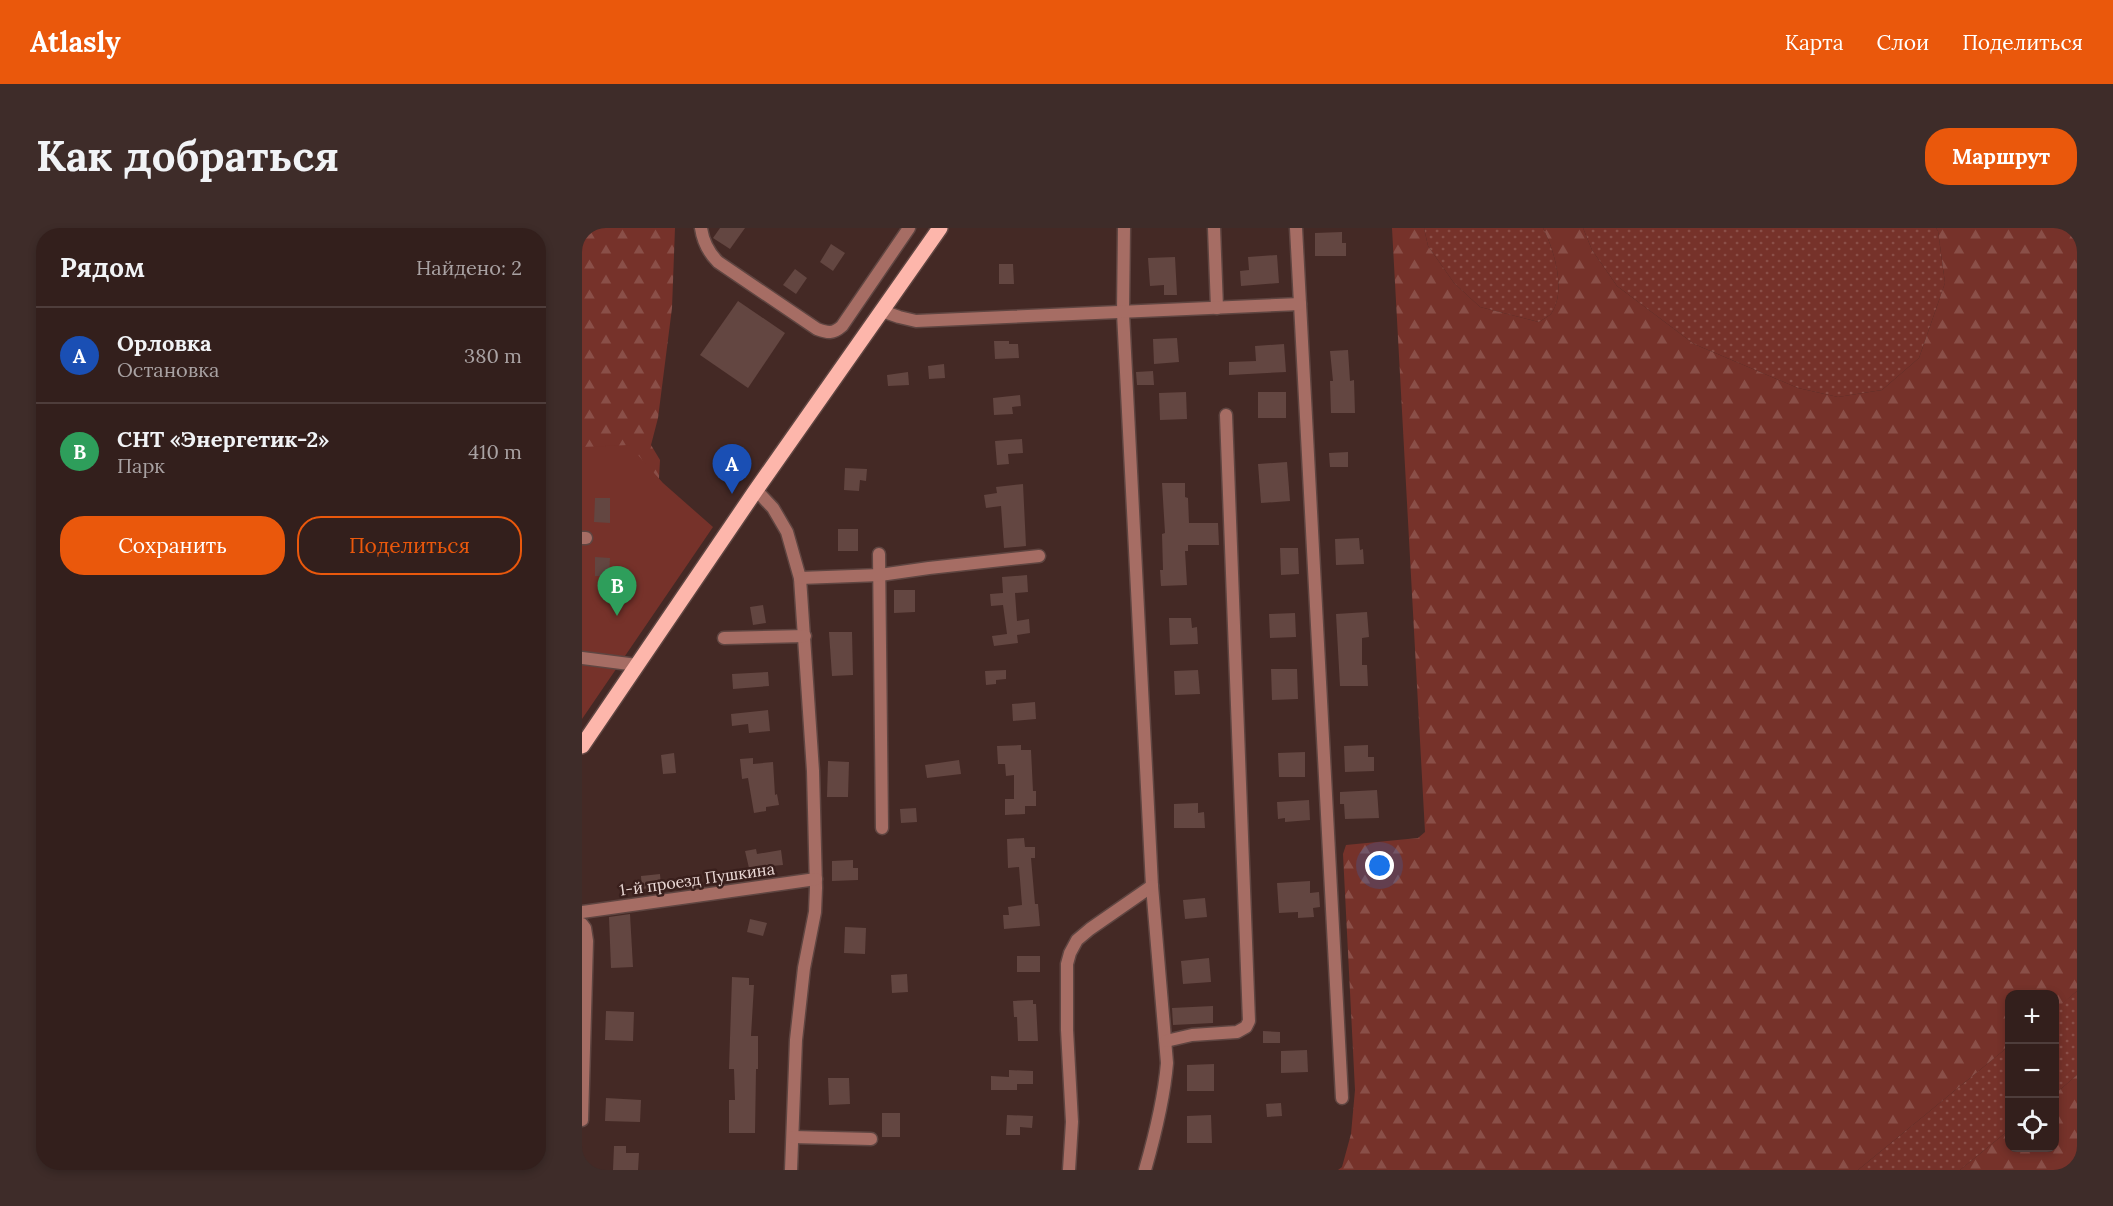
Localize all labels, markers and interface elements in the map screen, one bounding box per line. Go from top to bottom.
text: Atlasly [30,24,121,60]
text: Карта [1785,29,1844,56]
text: Слои [1877,29,1929,56]
text: Поделиться [1962,29,2083,56]
button: Маршрут [1925,128,2077,185]
text: Как добраться [36,129,339,183]
text: Рядом [60,251,145,284]
text: Найдено: 2 [416,255,522,280]
text: Орловка [117,329,212,357]
text: A [73,343,86,368]
text: 380 m [464,343,522,368]
text: Остановка [117,357,219,382]
text: СНТ «Энергетик-2» [117,425,329,453]
text: B [73,439,86,464]
text: 410 m [468,439,522,464]
pin: A [712,444,752,494]
text: Парк [117,453,165,478]
button: Сохранить [60,516,285,575]
button: Поделиться [297,516,522,575]
pin: B [597,566,636,616]
your location [1365,851,1394,880]
street label: 1-й проезд Пушкина [618,858,776,900]
map controls [2005,990,2059,1152]
button: + [2005,990,2059,1044]
button: − [2005,1044,2059,1098]
button: locate [2005,1098,2059,1152]

